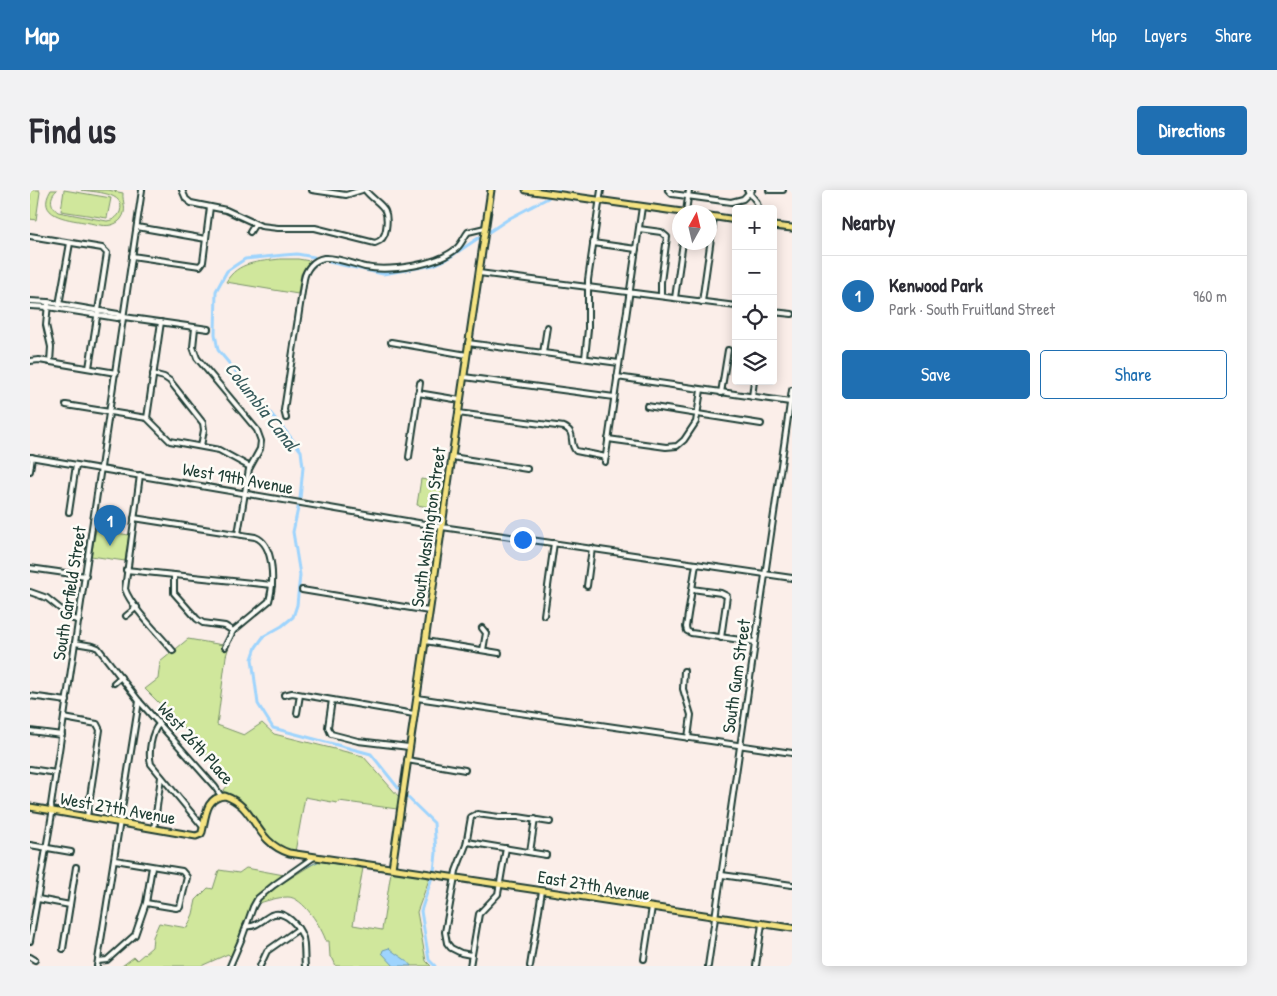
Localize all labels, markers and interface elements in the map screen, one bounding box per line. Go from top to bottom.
text: Map [25,19,59,51]
text: Map [1091,23,1117,48]
text: Layers [1145,23,1187,48]
text: Share [1215,23,1252,48]
button: Directions [1137,106,1247,155]
text: Find us [30,107,116,154]
north arrow [672,205,717,250]
map controls [732,205,777,385]
button: + [732,205,777,250]
text: Nearby [842,208,895,237]
button: − [732,250,777,295]
text: Kenwood Park [889,272,983,298]
text: 1 [855,285,861,307]
text: 960 m [1193,285,1227,307]
button: locate [732,295,777,340]
text: Park · South Fruitland Street [889,298,1055,320]
button: layers [732,340,777,385]
button: Save [842,350,1030,399]
button: Share [1040,350,1227,399]
water label: Columbia Canal [219,356,306,457]
street label: South Washington Street [404,445,452,608]
street label: West 19th Avenue [181,456,295,500]
pin: 1 [94,505,126,546]
street label: South Garfield Street [46,523,92,662]
your location [510,527,536,553]
street label: South Gum Street [716,617,756,735]
street label: West 26th Place [152,696,240,790]
street label: West 27th Avenue [59,786,177,830]
street label: East 27th Avenue [536,864,652,906]

